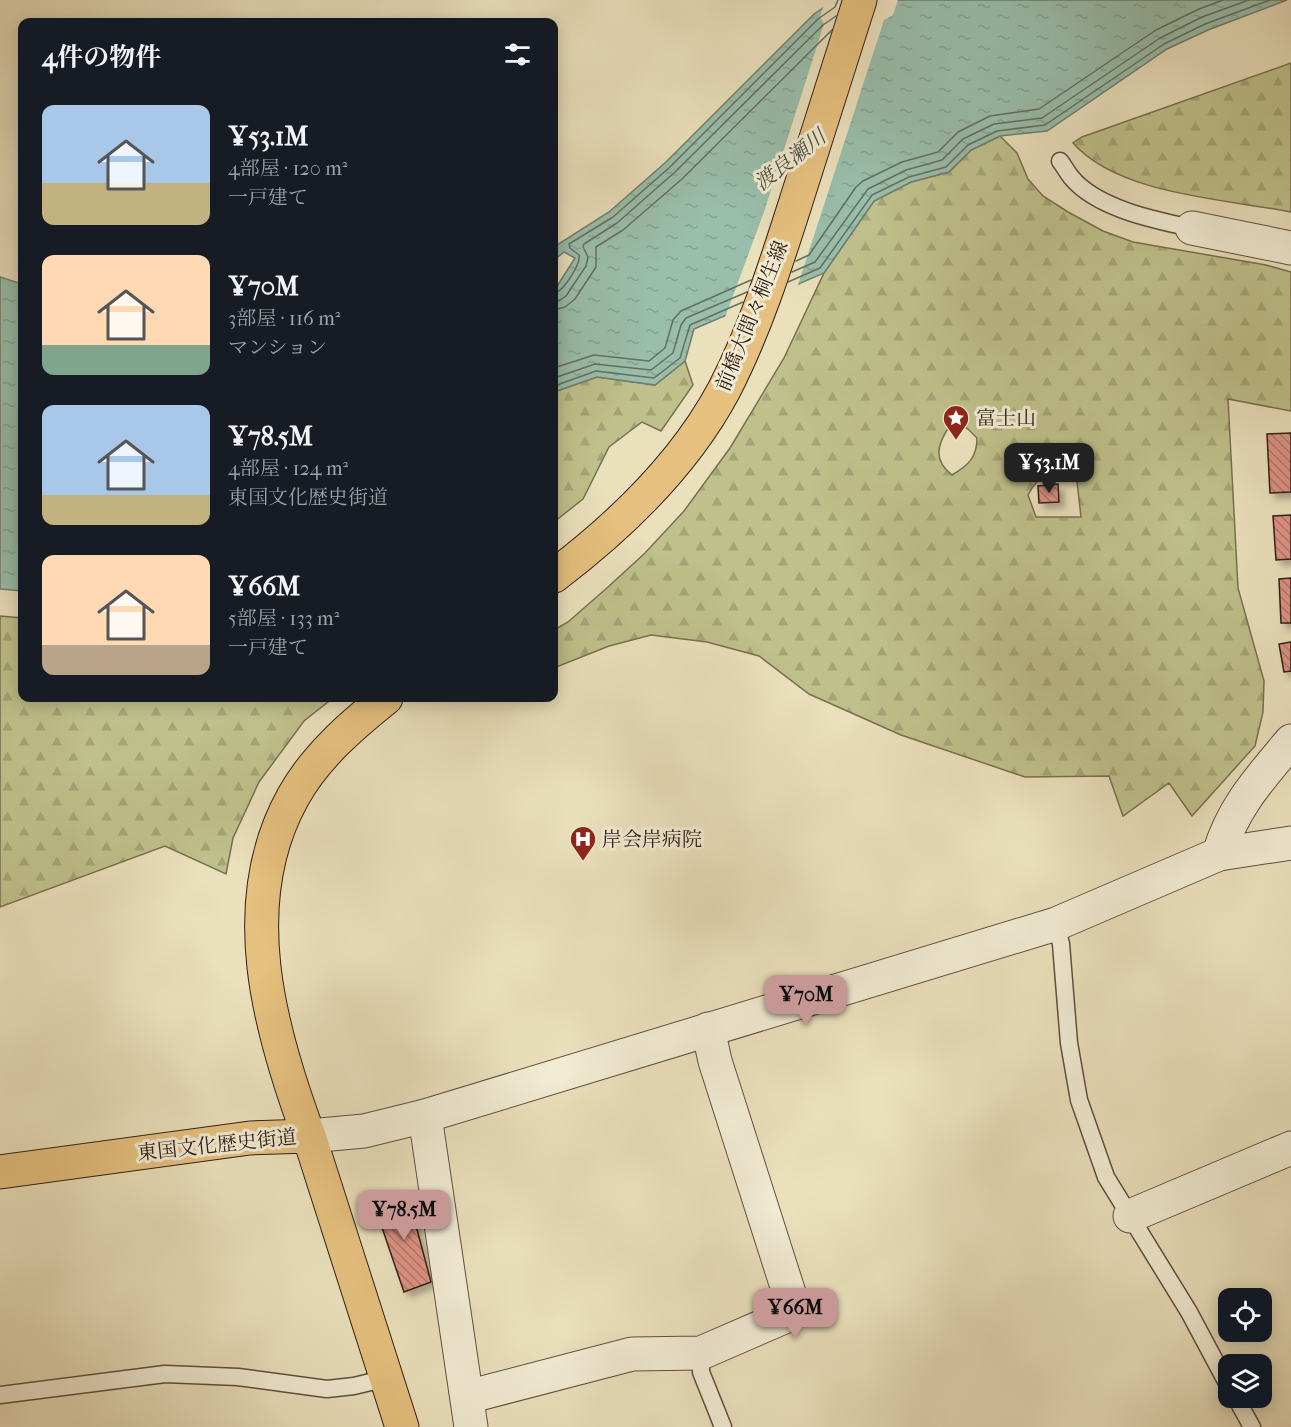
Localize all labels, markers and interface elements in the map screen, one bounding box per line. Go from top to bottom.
icon: filters [501,38,534,71]
text: 4件の物件 [42,42,161,73]
text: ¥53.1M [228,121,308,152]
water label: 渡良瀬川 [750,123,832,195]
icon: home [90,129,162,201]
text: 4部屋 · 120 m² [228,157,347,180]
text: 一戸建て [228,186,308,209]
street label: 前橋大間々桐生線 [711,238,793,394]
text: ¥70M [228,271,299,302]
icon: home [90,279,162,351]
text: 3部屋 · 116 m² [228,307,340,330]
text: マンション [228,336,327,359]
place icon: 富士山 [941,403,971,441]
place label: 富士山 [976,407,1036,430]
text: ¥78.5M [228,421,313,452]
icon: home [90,429,162,501]
pin: ¥53.1M [1000,443,1098,494]
text: ¥53.1M [1018,451,1080,474]
text: 4部屋 · 124 m² [228,457,348,480]
text: 東国文化歴史街道 [228,486,388,509]
text: ¥66M [228,571,300,602]
icon: home [90,579,162,651]
text: 5部屋 · 133 m² [228,607,339,630]
text: 一戸建て [228,636,308,659]
hospital icon: 岸会岸病院 [568,824,598,862]
place label: 岸会岸病院 [602,828,702,851]
pin: ¥70M [770,975,842,1026]
text: ¥70M [779,983,833,1006]
street label: 東国文化歴史街道 [136,1125,298,1165]
pin: ¥78.5M [355,1190,453,1241]
text: ¥78.5M [371,1198,437,1221]
pin: ¥66M [759,1288,831,1339]
map controls [1218,1288,1272,1408]
button: locate [1218,1288,1272,1342]
text: ¥66M [767,1296,823,1319]
button: layers [1218,1354,1272,1408]

